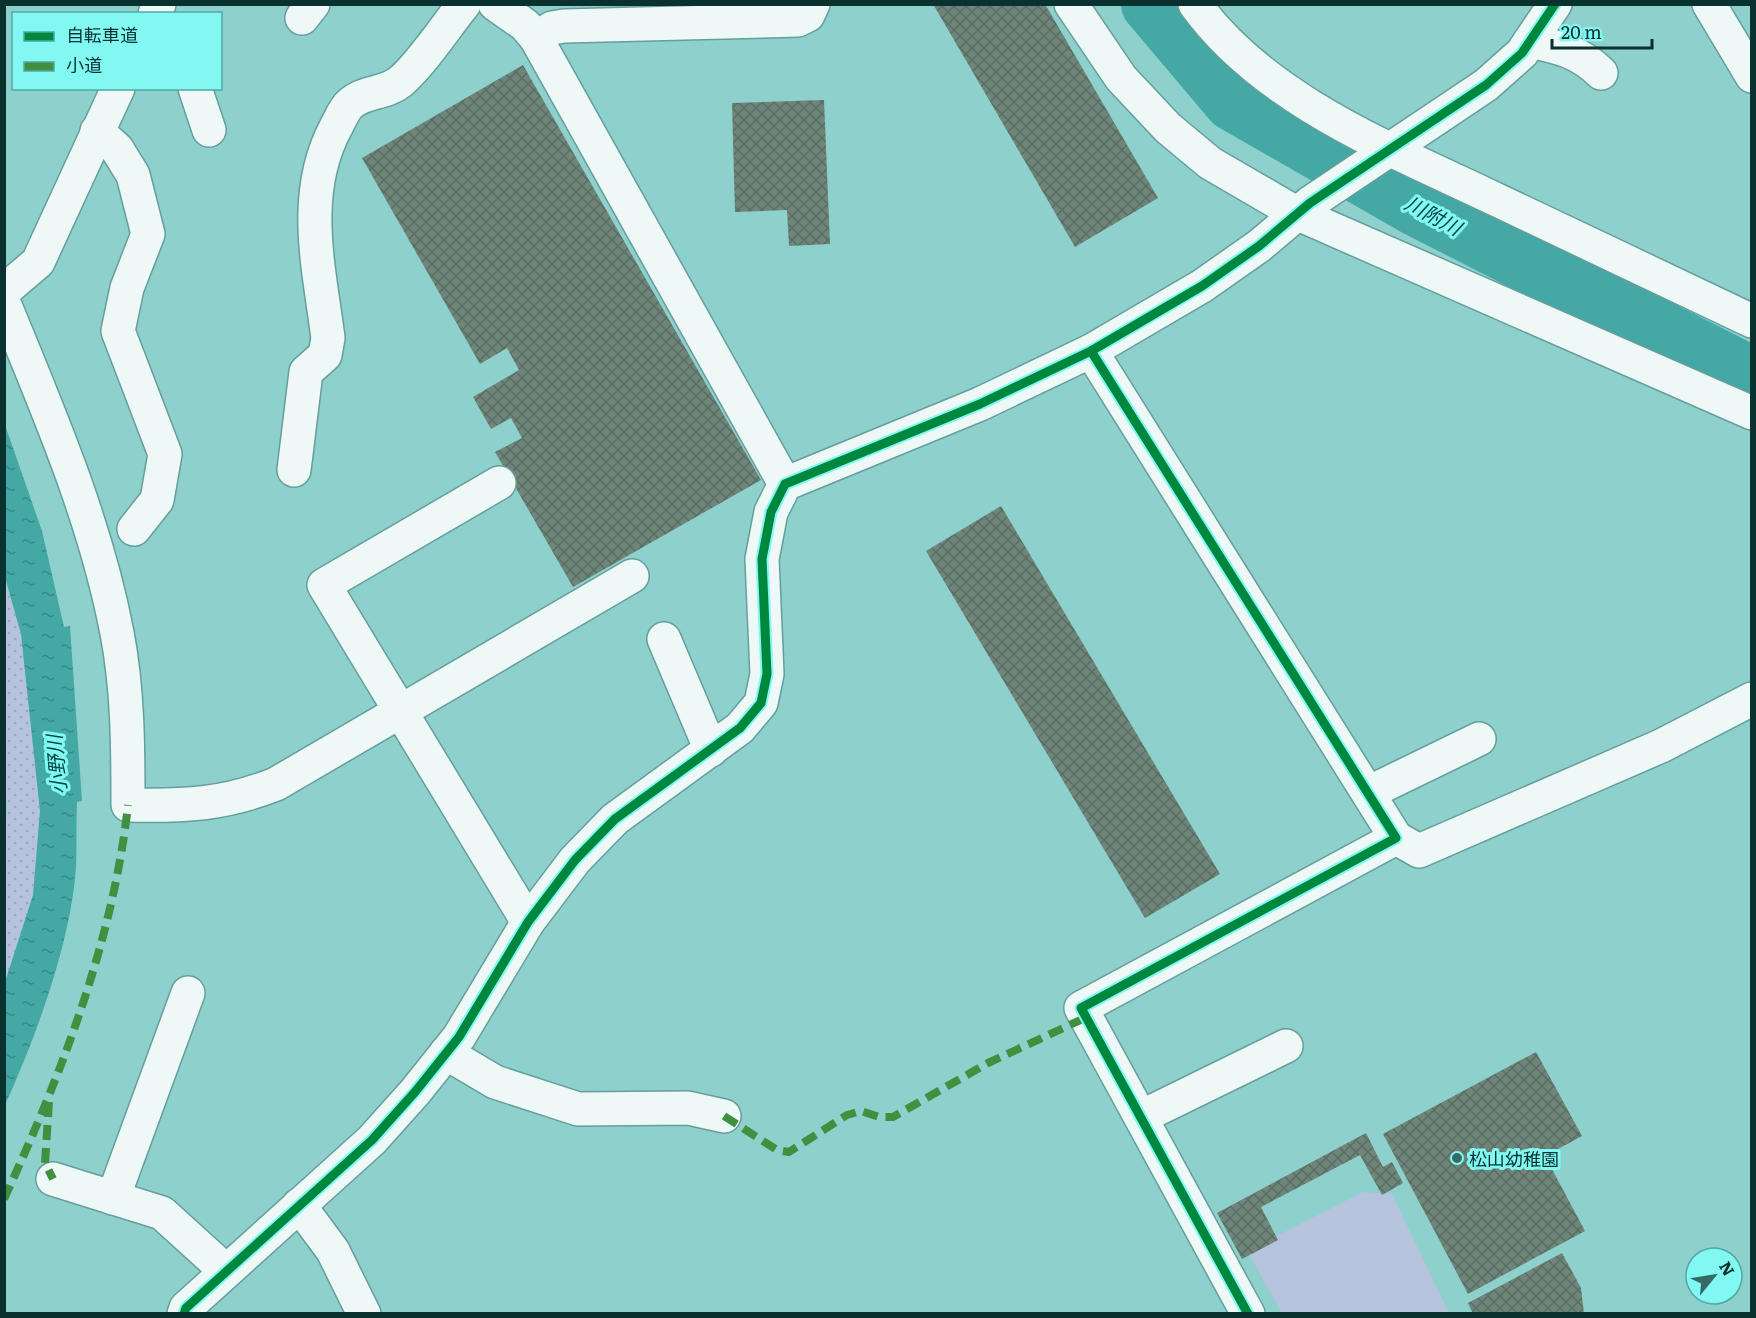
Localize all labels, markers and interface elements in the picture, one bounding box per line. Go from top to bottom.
legend [12,12,222,90]
scale bar [1552,12,1652,50]
text: 20 m [1561,18,1602,45]
text: 自転車道 [66,21,138,48]
text: 小道 [66,51,102,78]
water label: 川附川 [1400,187,1469,242]
water label: 小野川 [37,732,73,796]
place label: 松山幼稚園 [1469,1145,1559,1172]
marker: 松山幼稚園 [1450,1151,1464,1165]
north arrow [1684,1246,1744,1306]
text: N [1714,1256,1742,1280]

